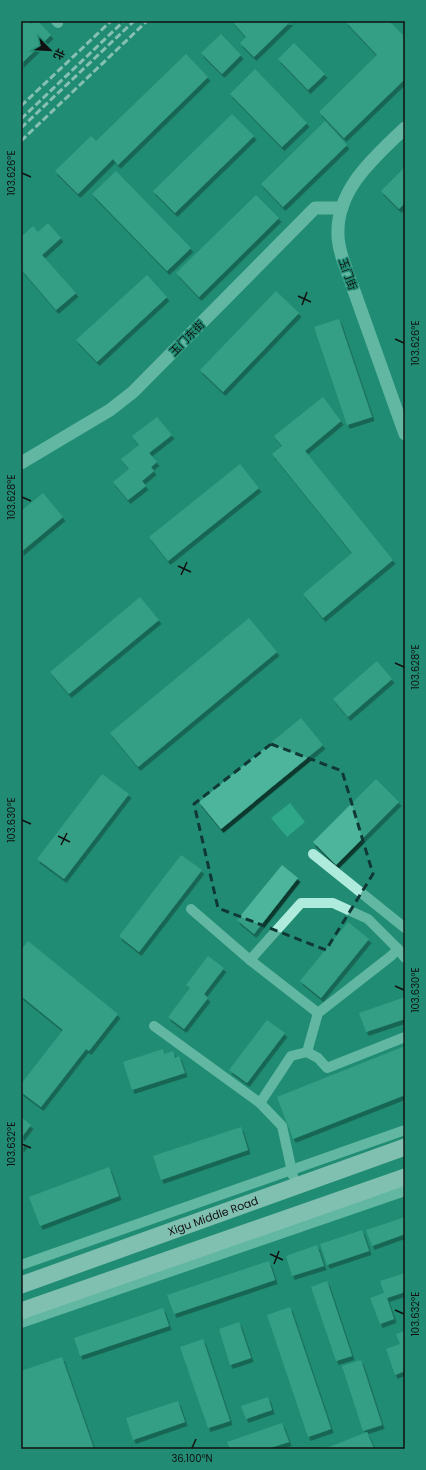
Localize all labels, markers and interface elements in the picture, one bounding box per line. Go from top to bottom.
north arrow [30,30,70,70]
text: 北 [50,46,69,62]
text: 103.626°E [4,150,19,196]
street label: 玉门街 [335,256,361,292]
street label: 玉门东街 [166,317,208,359]
text: 103.626°E [408,320,423,366]
text: 103.628°E [4,474,19,520]
text: 103.628°E [408,644,423,690]
text: 103.630°E [4,797,19,843]
text: 103.630°E [408,967,423,1013]
text: 103.632°E [4,1122,19,1166]
street label: Xigu Middle Road [165,1192,260,1240]
text: 103.632°E [408,1292,423,1336]
text: 36.100°N [171,1451,213,1466]

